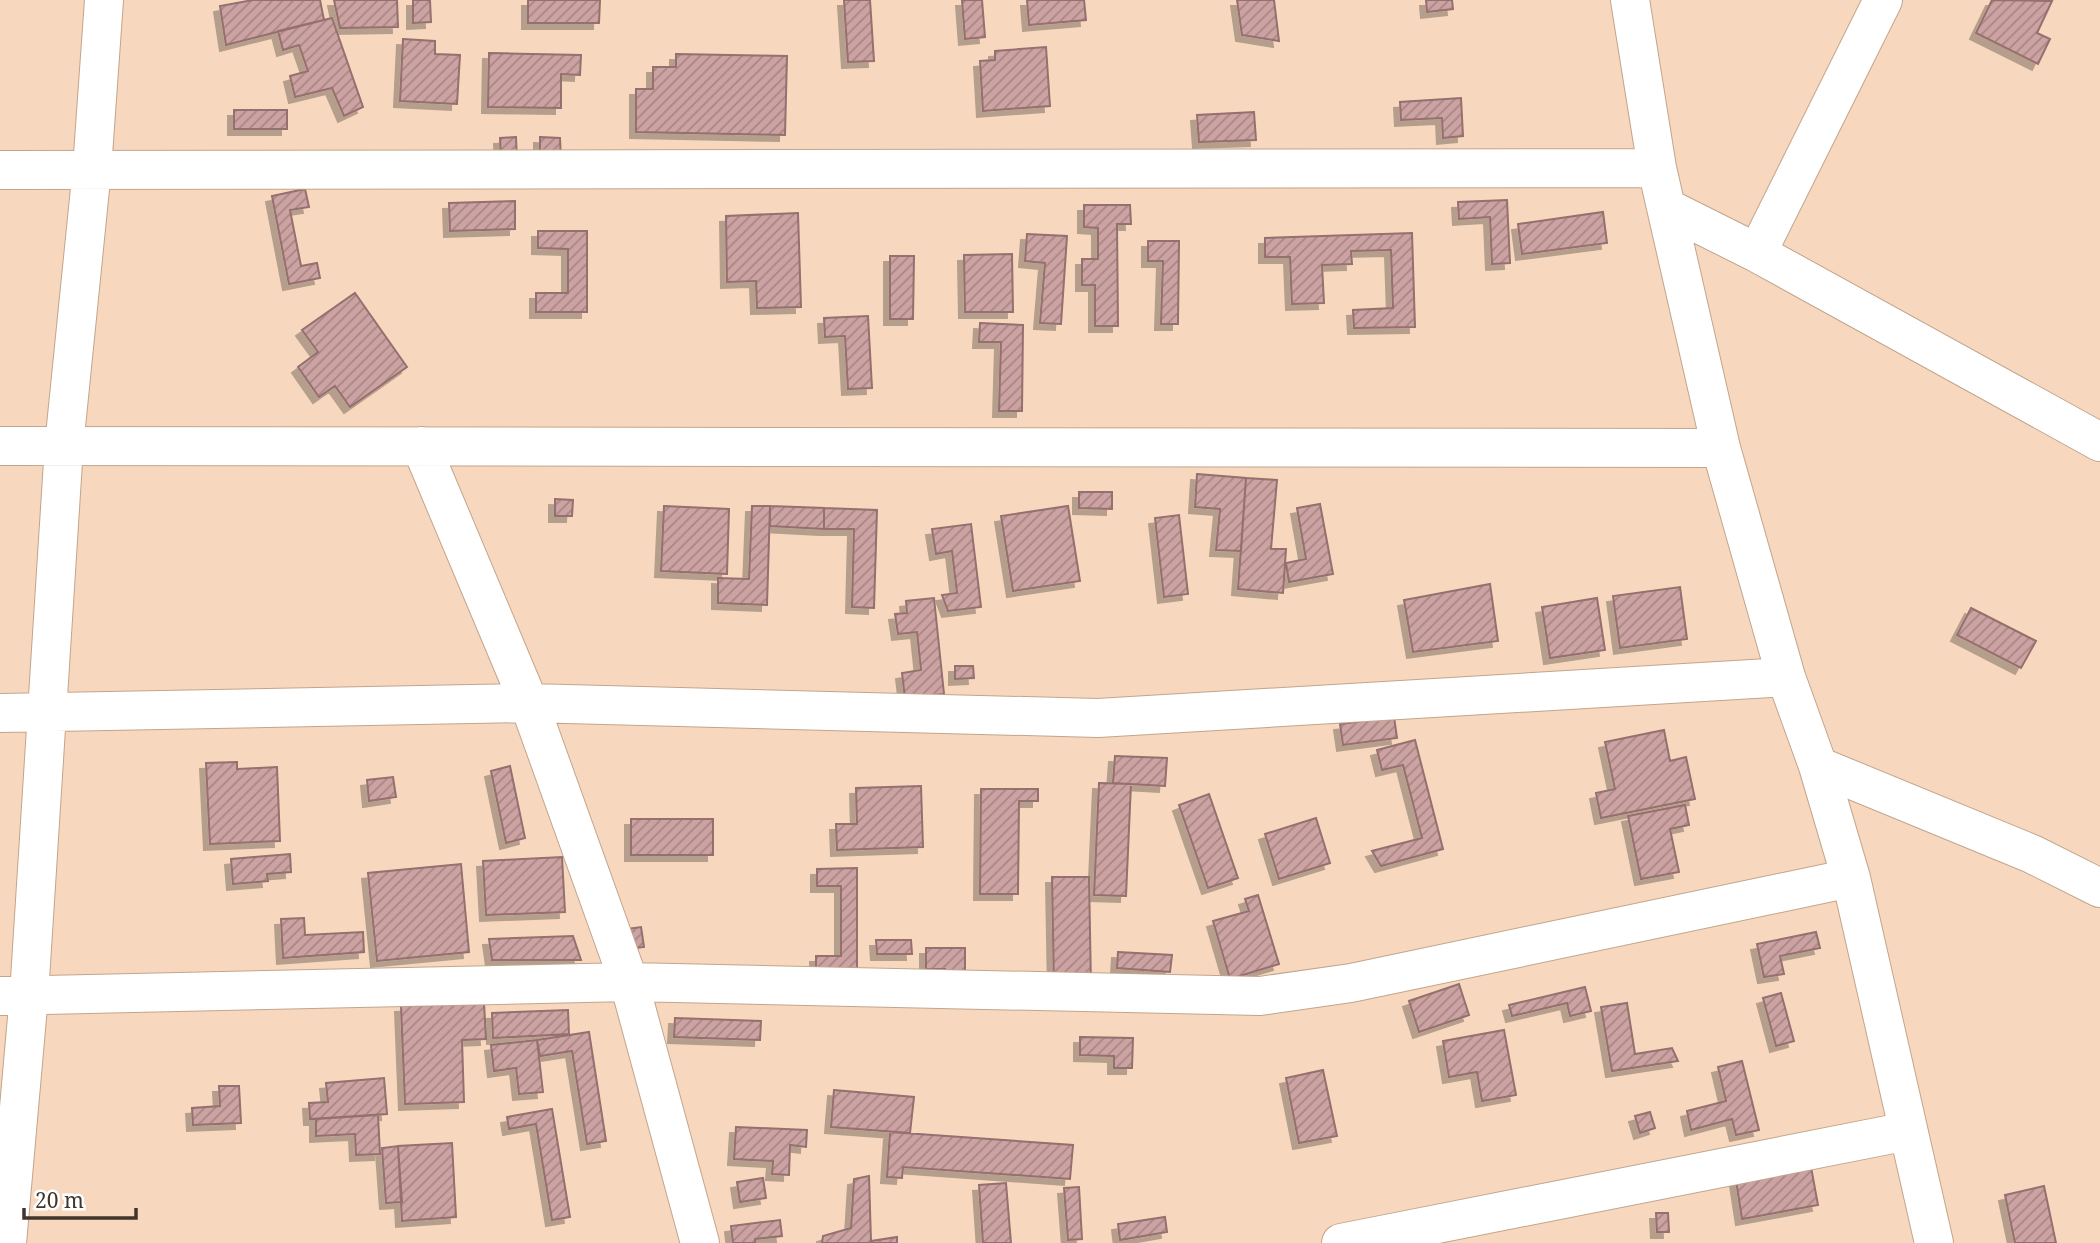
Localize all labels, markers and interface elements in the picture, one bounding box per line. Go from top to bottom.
scale bar [24,1176,136,1220]
text: 20 m [35,1186,84,1214]

